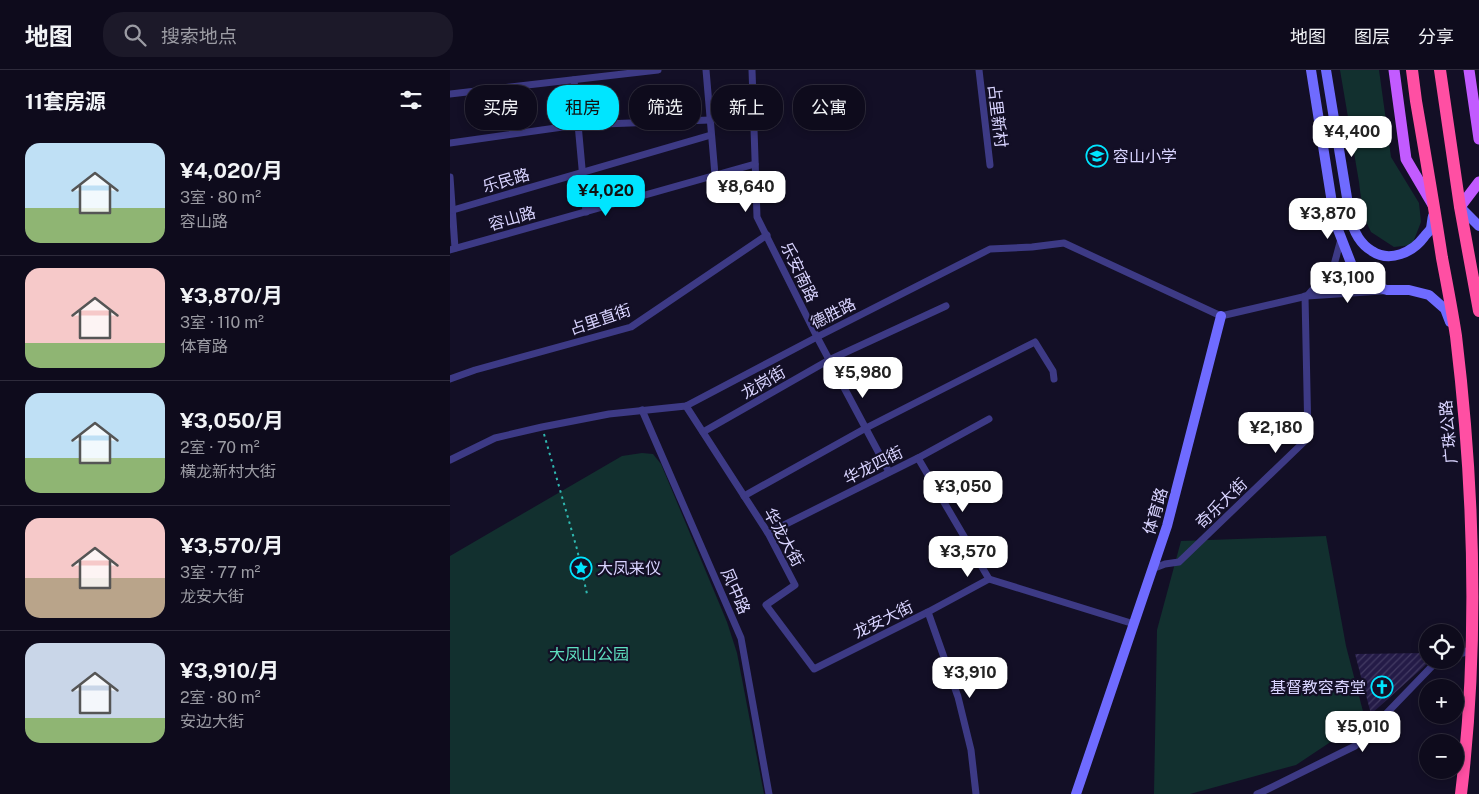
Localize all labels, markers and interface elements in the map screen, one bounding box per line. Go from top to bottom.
search box [103,12,453,57]
icon: search [121,21,149,49]
text: 地图 [25,22,73,50]
text: 搜索地点 [161,25,237,47]
text: 地图 [1290,26,1326,47]
text: 图层 [1354,26,1390,47]
text: 分享 [1418,26,1454,47]
street label: 占里新村 [984,83,1011,149]
chip: 买房 [465,85,537,130]
chip: 租房 [547,85,619,130]
chip: 筛选 [629,85,701,130]
chip: 新上 [711,85,783,130]
chip: 公寓 [793,85,865,130]
icon: filters [397,86,425,114]
text: 11套房源 [25,89,106,114]
pin: ¥4,400 [1311,116,1393,158]
text: ¥4,400 [1324,122,1380,141]
school or university icon: 容山小学 [1085,144,1109,168]
place label: 容山小学 [1113,147,1177,166]
text: ¥4,020/月 [180,158,283,183]
icon: home [65,163,125,223]
street label: 乐民路 [480,165,532,196]
pin: ¥8,640 [705,170,787,213]
pin: ¥4,020 [565,174,647,217]
text: ¥8,640 [717,177,775,196]
text: ¥4,020 [578,181,634,200]
text: 3室 · 80 m² [180,188,261,207]
pin: ¥3,870 [1287,198,1369,240]
street label: 容山路 [486,203,538,234]
text: ¥3,870 [1300,204,1356,223]
text: 容山路 [180,212,228,231]
street label: 乐安南路 [777,239,822,305]
pin: ¥3,100 [1307,262,1389,304]
text: ¥3,100 [1321,268,1375,287]
text: ¥3,870/月 [180,283,283,308]
icon: home [65,288,125,348]
street label: 德胜路 [808,294,859,333]
street label: 占里直街 [567,300,634,339]
text: 3室 · 110 m² [180,313,264,332]
text: 体育路 [180,337,228,356]
pin: ¥5,980 [822,356,904,399]
street label: 龙岗街 [738,362,789,403]
text: ¥5,980 [834,363,892,382]
street label: 广珠公路 [1436,399,1461,465]
text: ¥3,050/月 [180,408,284,433]
pin: ¥2,180 [1235,412,1317,454]
icon: home [65,413,125,473]
text: ¥2,180 [1250,418,1302,437]
text: 2室 · 70 m² [180,438,260,457]
street label: 华龙四街 [840,442,906,488]
text: 横龙新村大街 [180,462,276,481]
pin: ¥3,050 [922,470,1004,513]
street label: 奇乐大街 [1192,474,1251,532]
text: ¥3,050 [934,477,992,496]
street label: 体育路 [1139,485,1172,537]
street label: 华龙大街 [760,505,807,570]
text: ¥3,570/月 [180,533,283,558]
pin: ¥3,570 [927,536,1009,578]
icon: home [65,538,125,598]
text: ¥3,570 [940,542,996,561]
place icon: 大凤来仪 [569,556,593,580]
place label: 大凤来仪 [597,559,661,578]
text: 3室 · 77 m² [180,563,260,582]
street label: 凤中路 [717,565,754,617]
text: 龙安大街 [180,587,244,606]
street label: 龙安大街 [850,597,916,642]
map controls [1419,624,1464,779]
button: locate [1419,624,1464,669]
park label: 大凤山公园 [549,645,629,664]
pin: ¥3,910 [929,656,1011,699]
text: ¥3,910/月 [180,658,279,683]
icon: home [65,663,125,723]
text: ¥3,910 [943,663,997,682]
church icon: 基督教容奇堂 [1370,675,1394,699]
place label: 基督教容奇堂 [1270,678,1366,697]
button: + [1419,679,1464,724]
text: 2室 · 80 m² [180,688,261,707]
pin: ¥5,010 [1322,710,1404,753]
text: 安边大街 [180,712,244,731]
text: ¥5,010 [1336,717,1390,736]
button: − [1419,734,1464,779]

